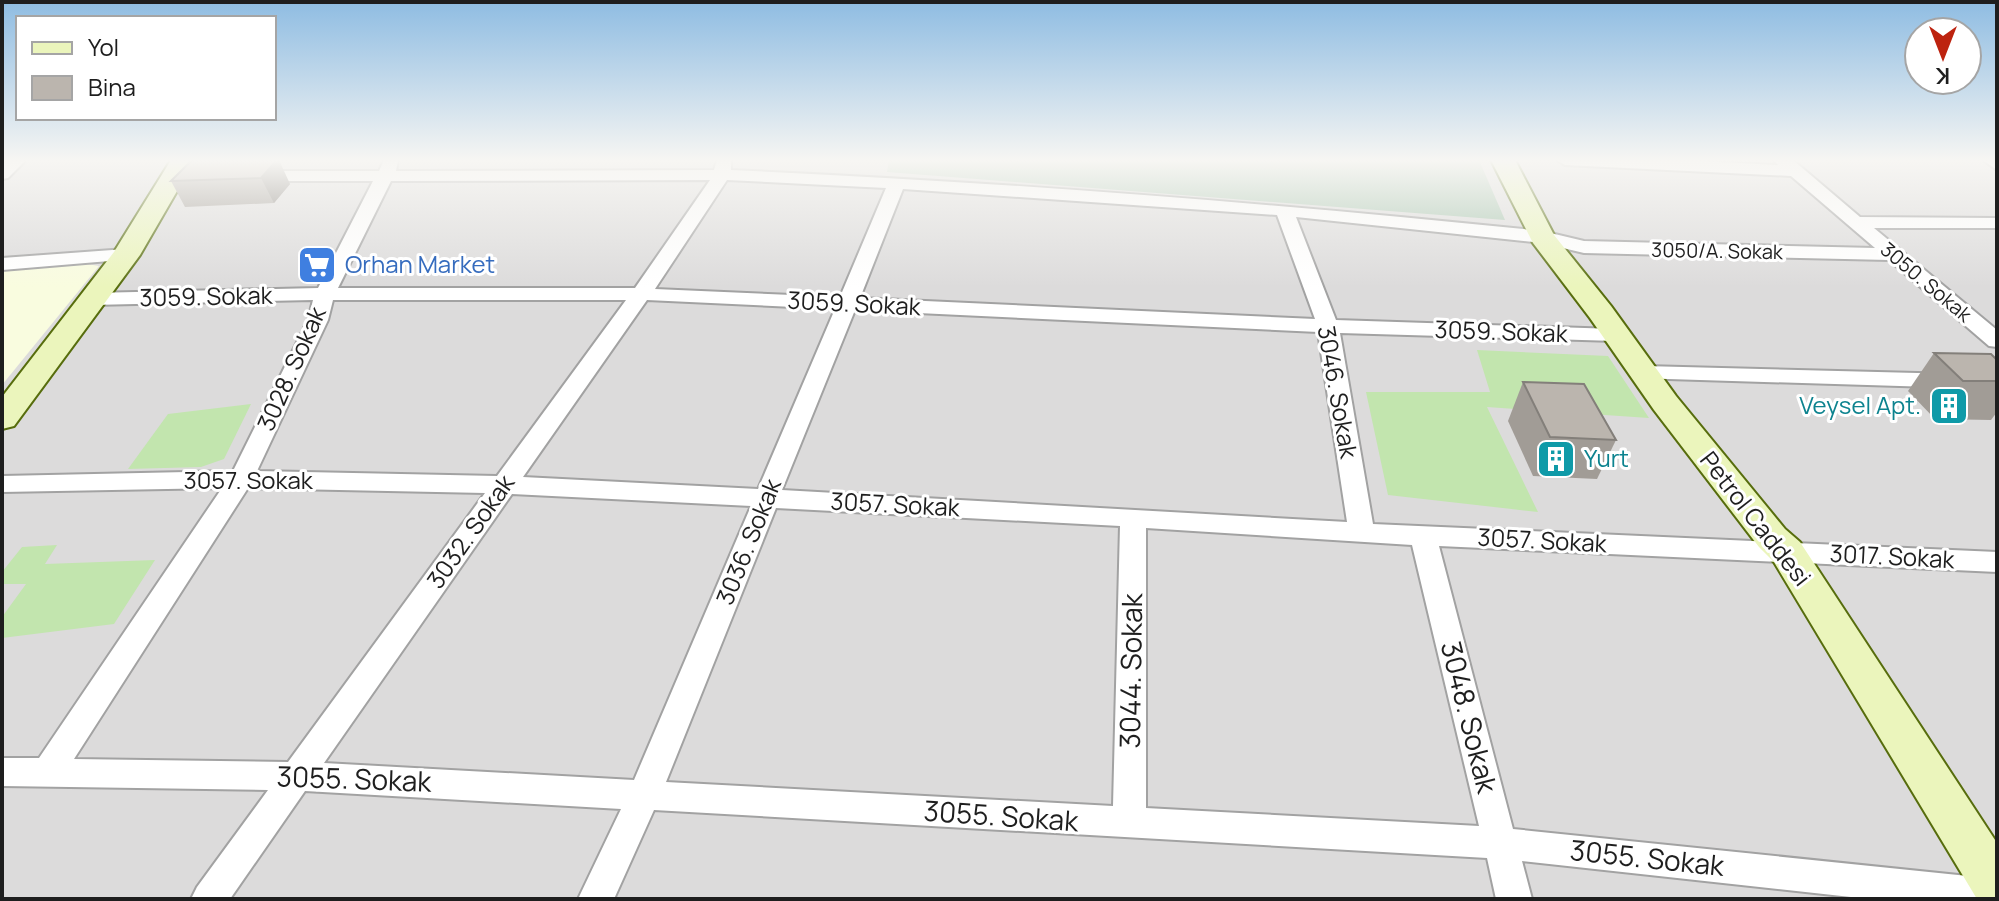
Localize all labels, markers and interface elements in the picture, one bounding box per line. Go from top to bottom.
legend [16,16,276,120]
north arrow [1903,16,1983,96]
text: Yol [88,30,119,63]
text: K [1935,61,1950,91]
text: Bina [88,70,136,103]
street label: 3050/A. Sokak [1651,236,1784,265]
street label: 3050. Sokak [1875,236,1978,328]
supermarket icon: Orhan Market [296,244,338,286]
place label: Orhan Market [345,247,495,280]
street label: 3059. Sokak [139,278,274,313]
street label: 3059. Sokak [787,283,923,323]
street label: 3028. Sokak [249,300,333,436]
street label: 3059. Sokak [1434,312,1569,349]
street label: 3046. Sokak [1311,323,1367,462]
building icon: Veysel Apt. [1928,385,1970,427]
place label: Veysel Apt. [1799,388,1921,421]
building icon: Yurt [1535,438,1577,480]
place label: Yurt [1584,441,1629,474]
street label: Petrol Caddesi [1693,444,1819,592]
street label: 3057. Sokak [183,463,314,496]
street label: 3032. Sokak [418,467,522,595]
street label: 3036. Sokak [707,473,788,609]
street label: 3057. Sokak [830,484,962,523]
street label: 3057. Sokak [1477,520,1609,559]
street label: 3017. Sokak [1829,536,1956,575]
street label: 3044. Sokak [1110,592,1150,749]
street label: 3048. Sokak [1433,637,1507,798]
street label: 3055. Sokak [276,756,433,800]
street label: 3055. Sokak [923,791,1081,839]
street label: 3055. Sokak [1568,830,1727,884]

